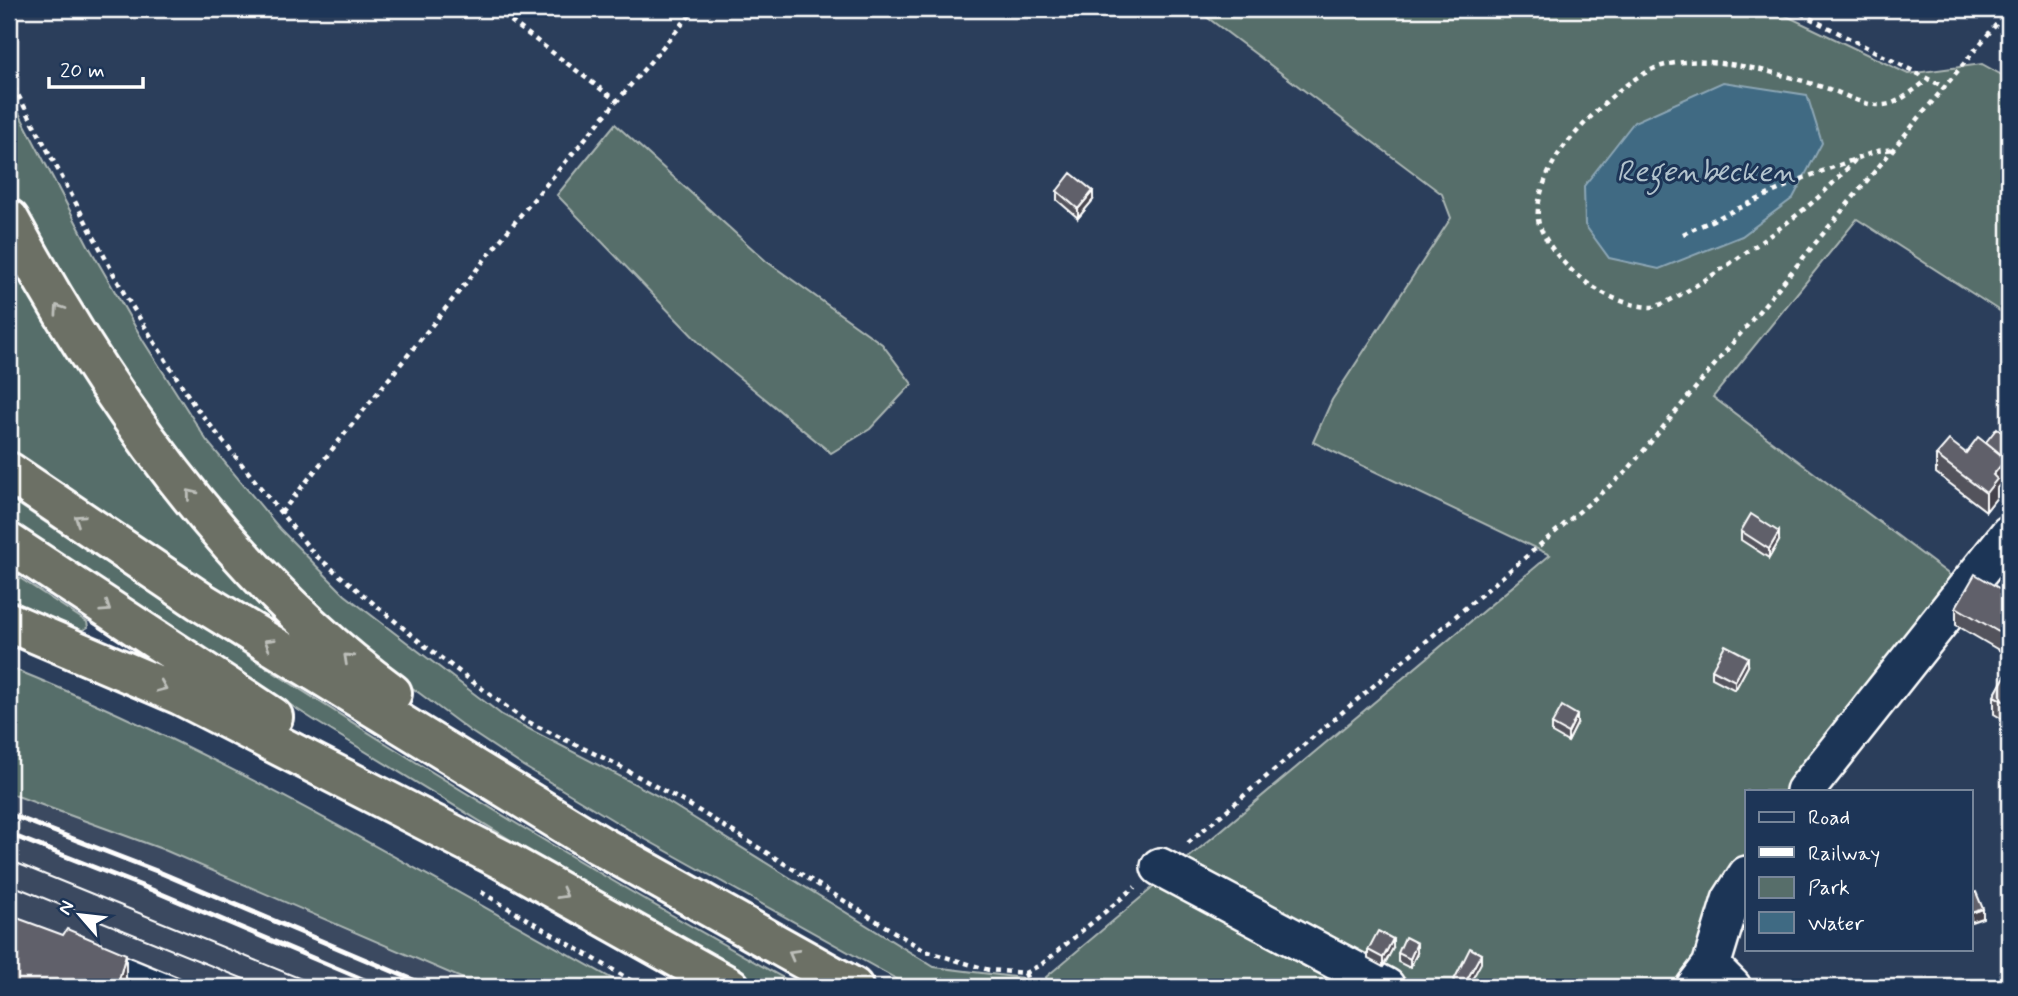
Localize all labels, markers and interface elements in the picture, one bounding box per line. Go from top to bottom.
scale bar [49,46,144,90]
text: 20 m [60,57,105,85]
water label: Regenbecken [1616,153,1796,196]
one-way arrow [55,304,68,317]
one-way arrow [187,490,199,503]
one-way arrow [74,515,87,527]
one-way arrow [98,600,111,612]
one-way arrow [264,639,277,652]
one-way arrow [343,654,356,667]
one-way arrow [155,679,167,693]
legend [1745,790,1972,950]
text: Road [1808,804,1850,832]
text: Railway [1808,840,1880,868]
text: Park [1808,874,1850,902]
north arrow [46,880,116,950]
one-way arrow [555,886,568,899]
text: N [52,896,80,919]
text: Water [1808,910,1864,938]
one-way arrow [788,949,800,962]

